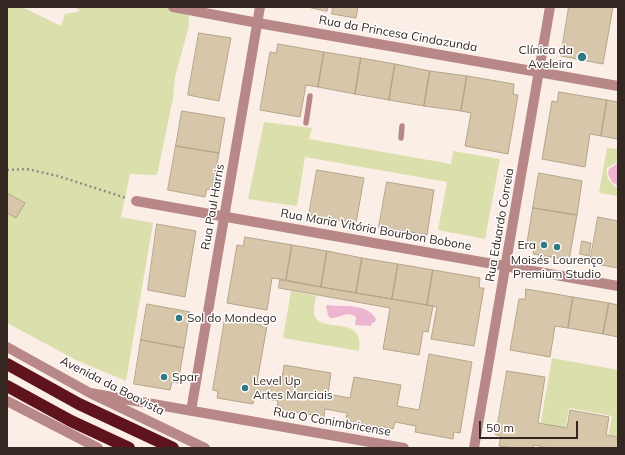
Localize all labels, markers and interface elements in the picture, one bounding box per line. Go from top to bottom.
street label: Rua da Princesa Cindazunda [318,13,478,55]
place label: Clínica da Aveleira [519,43,573,71]
marker: Clínica da Aveleira [576,51,588,63]
street label: Rua Paul Harris [198,163,228,251]
street label: Rua Eduardo Correia [483,167,517,283]
street label: Rua Maria Vitória Bourbon Bobone [279,206,473,254]
place label: Era [517,238,536,252]
marker: Era [539,240,549,250]
marker: Moisés Lourenço Premium Studio [552,242,562,252]
place label: Moisés Lourenço Premium Studio [511,253,603,281]
place label: Sol do Mondego [187,311,276,325]
marker: Sol do Mondego [174,313,184,323]
street label: Avenida da Boavista [58,353,166,419]
place label: Spar [172,370,198,384]
marker: Spar [159,372,169,382]
place label: Level Up Artes Marciais [253,374,333,402]
marker: Level Up Artes Marciais [240,383,250,393]
street label: Rua O Conimbricense [272,405,392,439]
scale bar [481,413,580,439]
text: 50 m [486,420,514,435]

